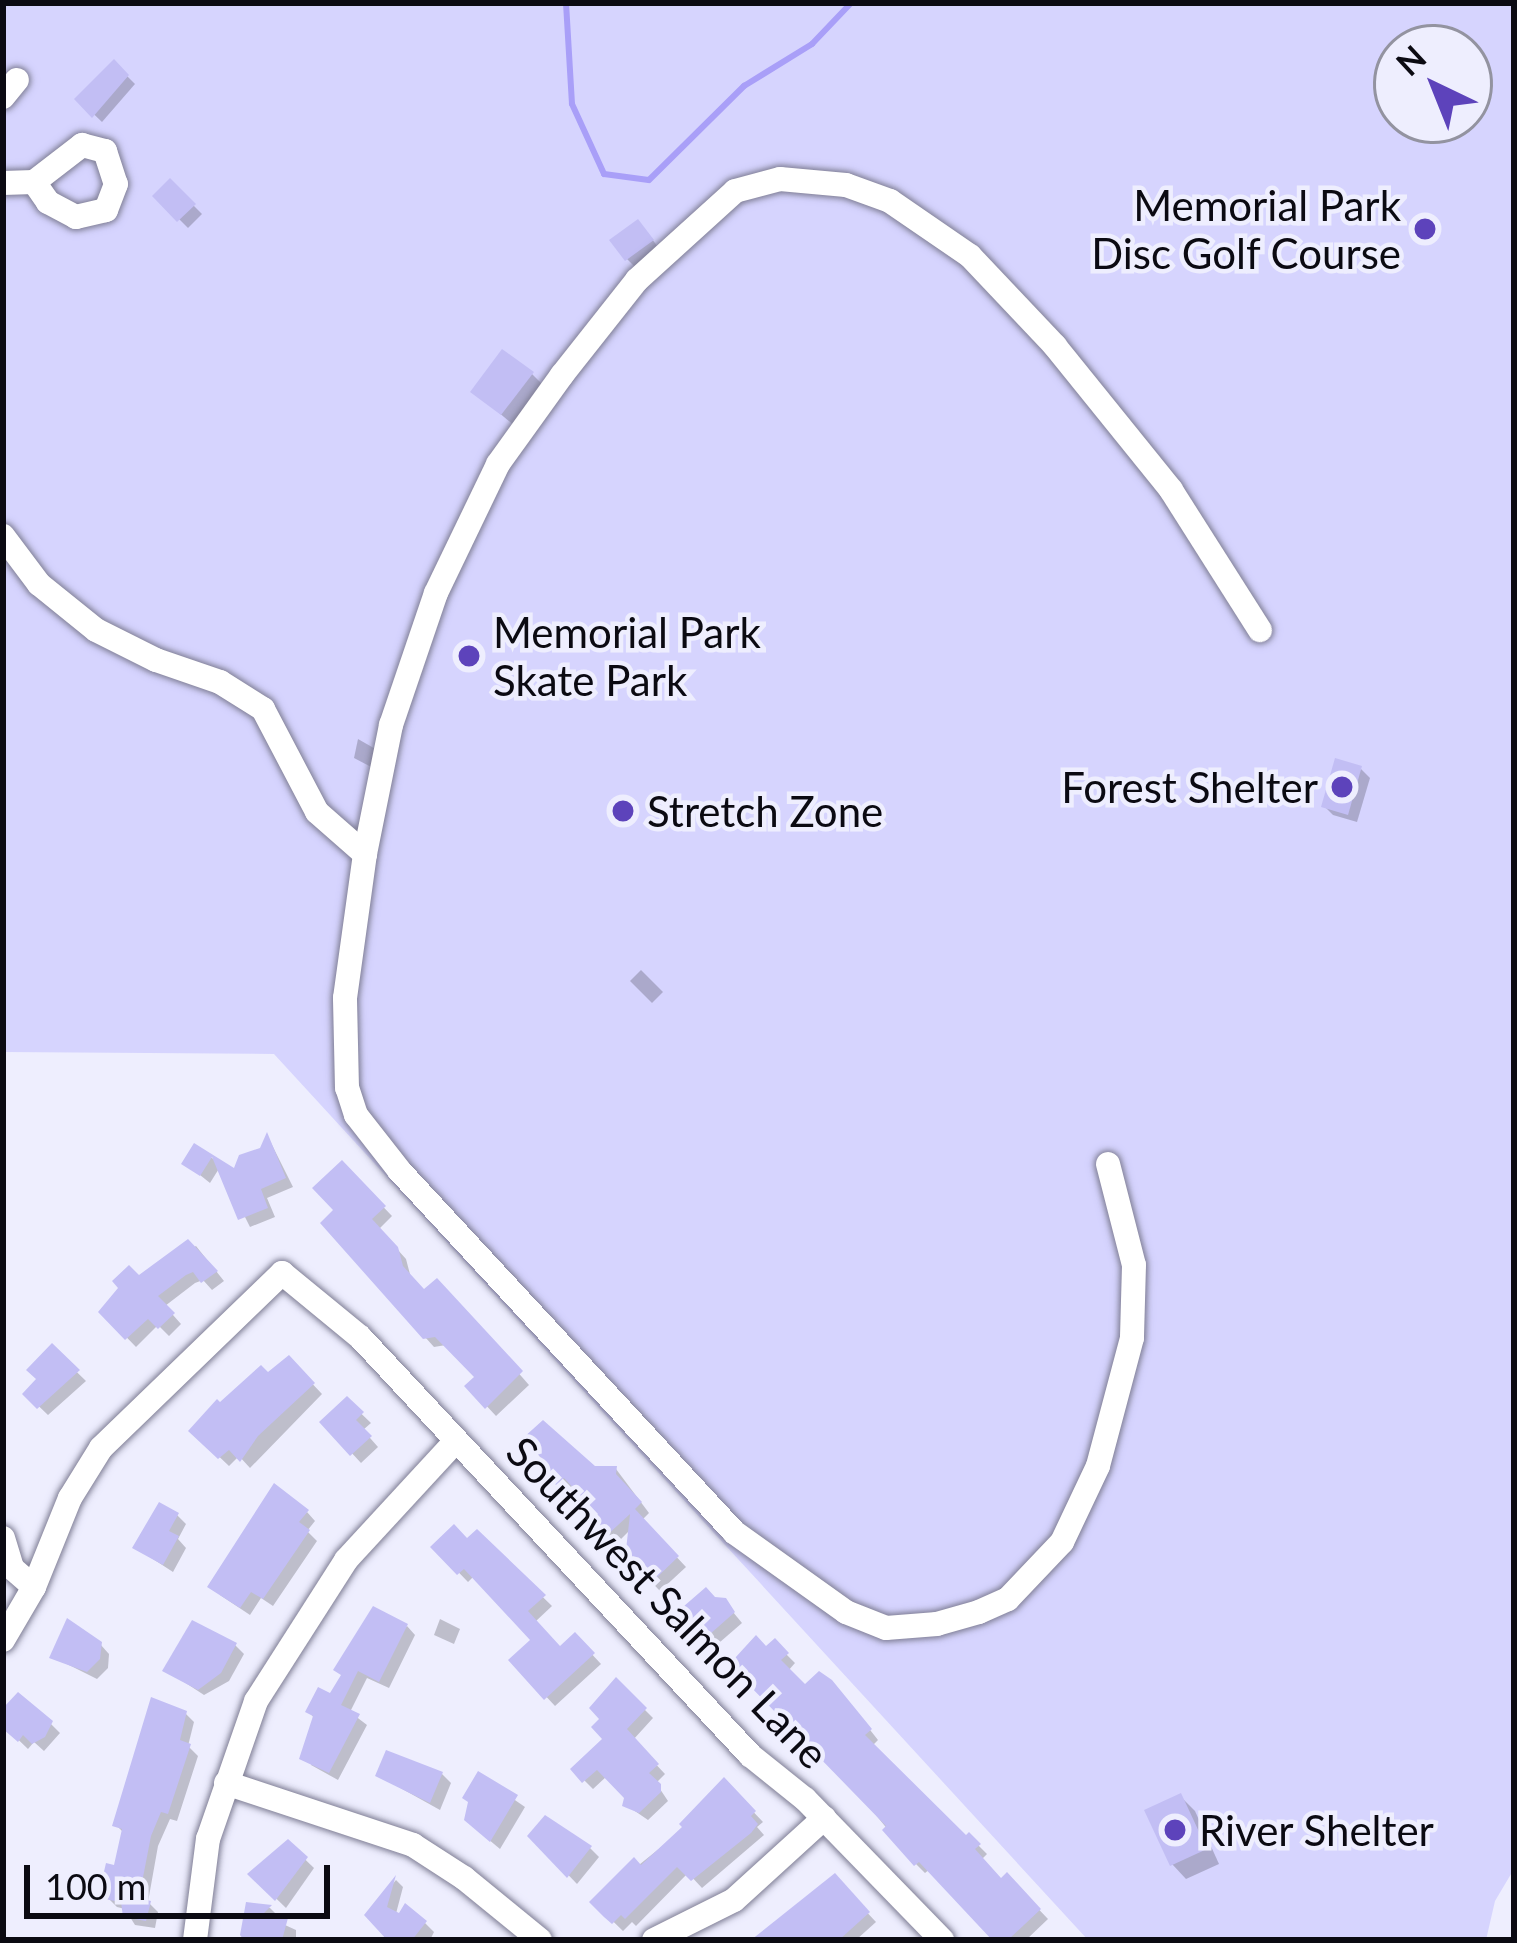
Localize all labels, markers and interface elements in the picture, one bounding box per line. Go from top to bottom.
north arrow [1373,24,1493,144]
text: N [1388,37,1433,83]
place label: Memorial Park Disc Golf Course [1090,180,1401,278]
marker: Memorial Park Disc Golf Course [1412,216,1438,242]
place label: Memorial Park Skate Park [493,607,761,706]
marker: Memorial Park Skate Park [456,643,482,669]
place label: Forest Shelter [1061,762,1318,812]
marker: Forest Shelter [1329,774,1355,800]
place label: Stretch Zone [647,786,883,836]
marker: Stretch Zone [610,798,636,824]
street label: Southwest Salmon Lane [497,1426,839,1778]
place label: River Shelter [1199,1805,1435,1855]
marker: River Shelter [1162,1817,1188,1843]
scale bar [30,1841,336,1915]
text: 100 m [45,1864,146,1908]

